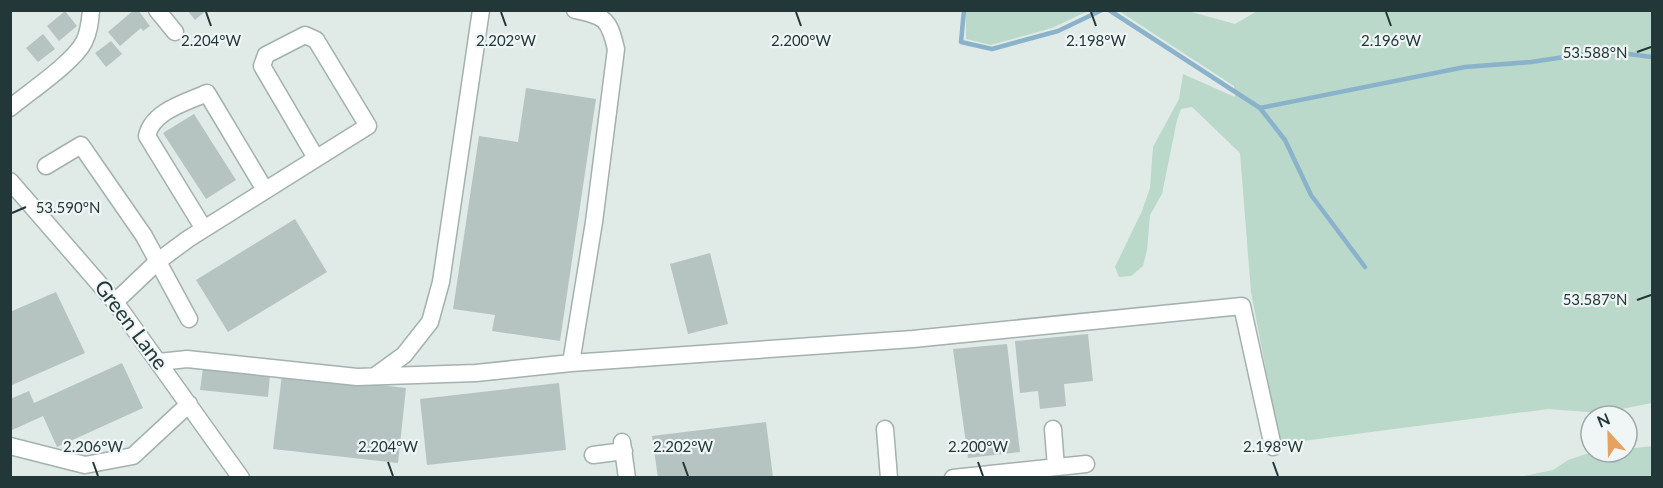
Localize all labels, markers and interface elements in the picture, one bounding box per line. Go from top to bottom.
text: 2.204°W [181,31,242,49]
text: 2.202°W [476,31,537,49]
text: 2.200°W [771,31,832,49]
text: 2.198°W [1066,31,1127,49]
text: 2.196°W [1361,31,1422,49]
text: 53.588°N [1563,43,1627,61]
text: 53.590°N [36,198,100,216]
street label: Green Lane [90,274,174,374]
text: 53.587°N [1563,290,1627,308]
north arrow [1579,404,1639,464]
text: N [1594,409,1612,431]
text: 2.206°W [63,437,124,455]
text: 2.204°W [358,437,419,455]
text: 2.202°W [653,437,714,455]
text: 2.200°W [948,437,1009,455]
text: 2.198°W [1243,437,1304,455]

